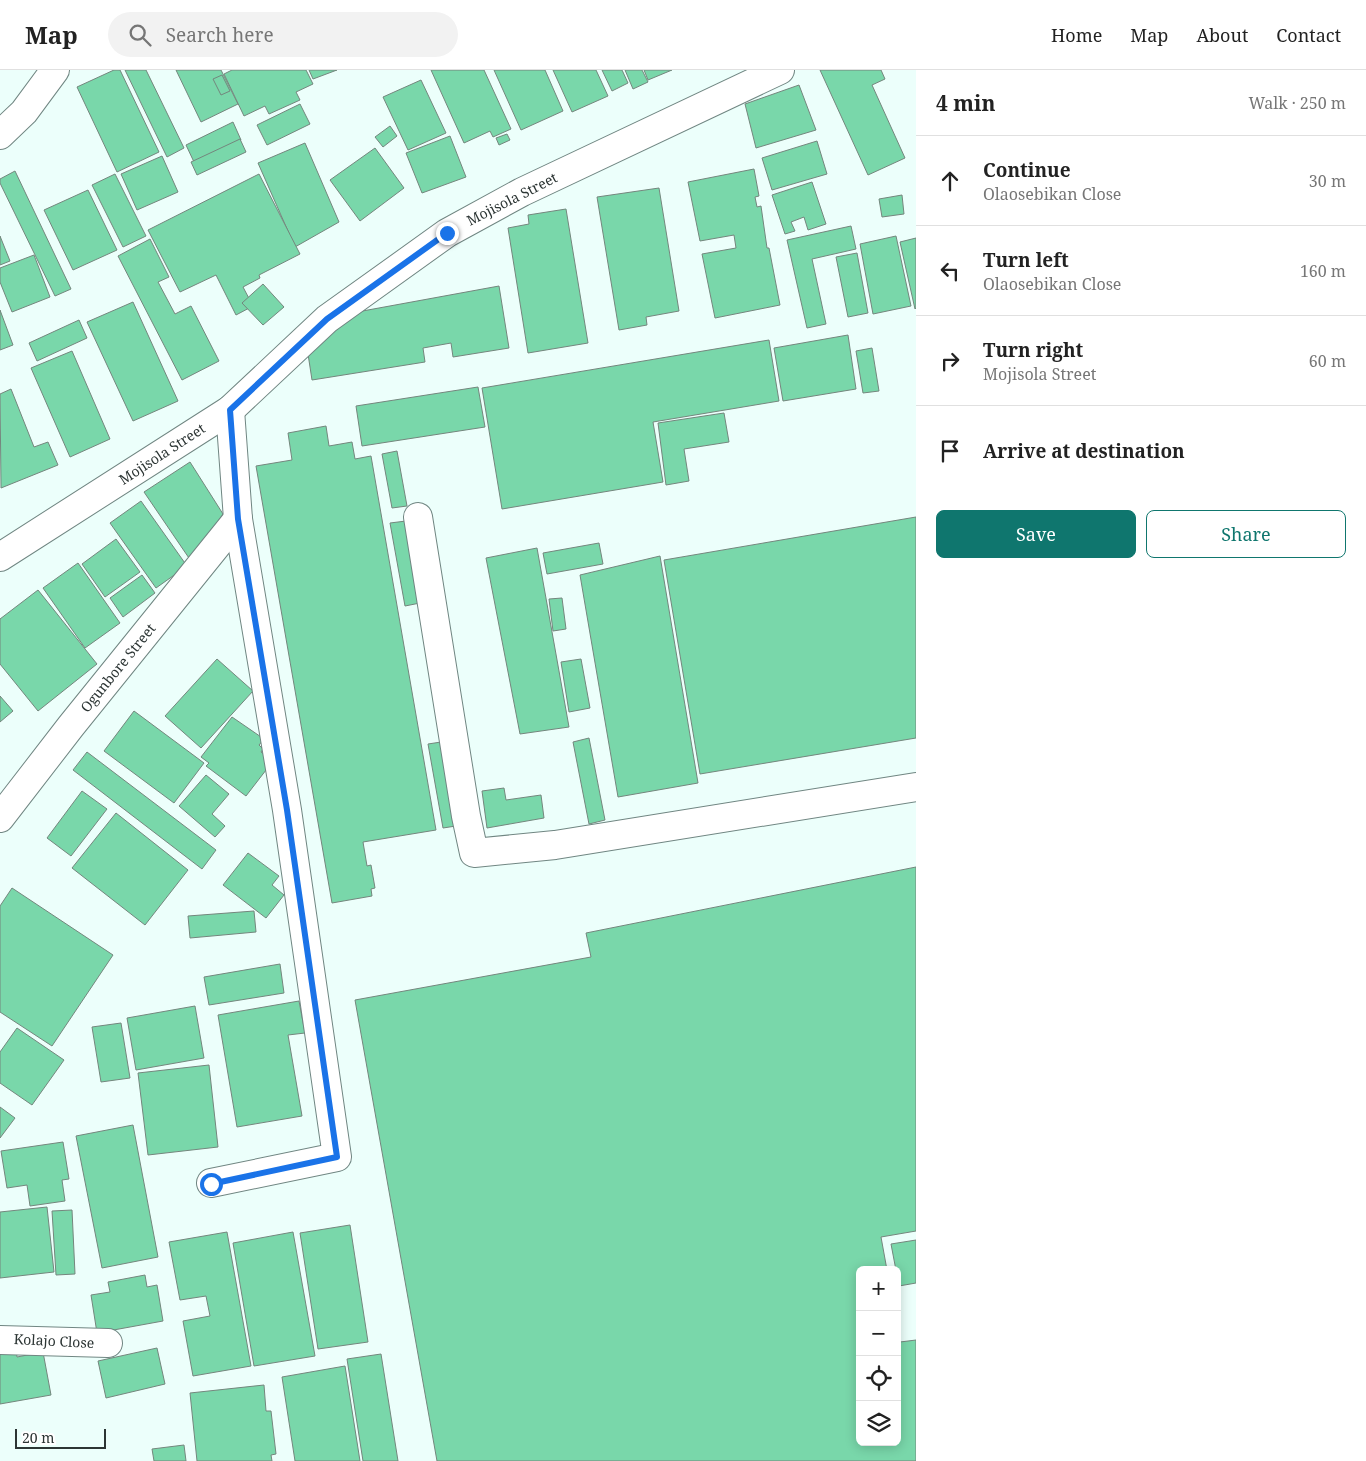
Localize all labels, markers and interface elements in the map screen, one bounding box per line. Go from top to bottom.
search box [108,12,458,57]
text: Map [25,18,78,51]
icon: search [126,21,154,49]
text: Search here [166,22,274,48]
text: Home [1051,23,1102,47]
text: Map [1130,23,1168,47]
text: About [1196,23,1248,47]
text: Contact [1276,23,1341,47]
text: 4 min [936,89,995,117]
text: Walk · 250 m [1249,92,1346,114]
text: Continue [983,157,1071,183]
icon: ahead [936,167,964,195]
street label: Mojisola Street [463,168,560,230]
text: 30 m [1309,170,1346,192]
text: Olaosebikan Close [983,183,1121,205]
route end [436,222,459,245]
text: Turn left [983,247,1069,273]
icon: left [936,257,964,285]
text: 160 m [1300,260,1346,282]
text: Olaosebikan Close [983,273,1121,295]
text: Turn right [983,337,1083,363]
icon: right [936,347,964,375]
text: 60 m [1309,350,1346,372]
text: Mojisola Street [983,363,1096,385]
street label: Mojisola Street [115,419,209,489]
icon: arrive [936,437,964,465]
text: Arrive at destination [983,438,1185,464]
button: Save [936,510,1136,558]
button: Share [1146,510,1346,558]
street label: Ogunbore Street [76,619,159,716]
route start [200,1173,223,1196]
map controls [856,1266,901,1446]
button: + [856,1266,901,1311]
button: − [856,1311,901,1356]
street label: Kolajo Close [13,1329,95,1352]
button: locate [856,1356,901,1401]
button: layers [856,1401,901,1446]
scale bar [15,1426,106,1449]
text: 20 m [22,1428,55,1447]

